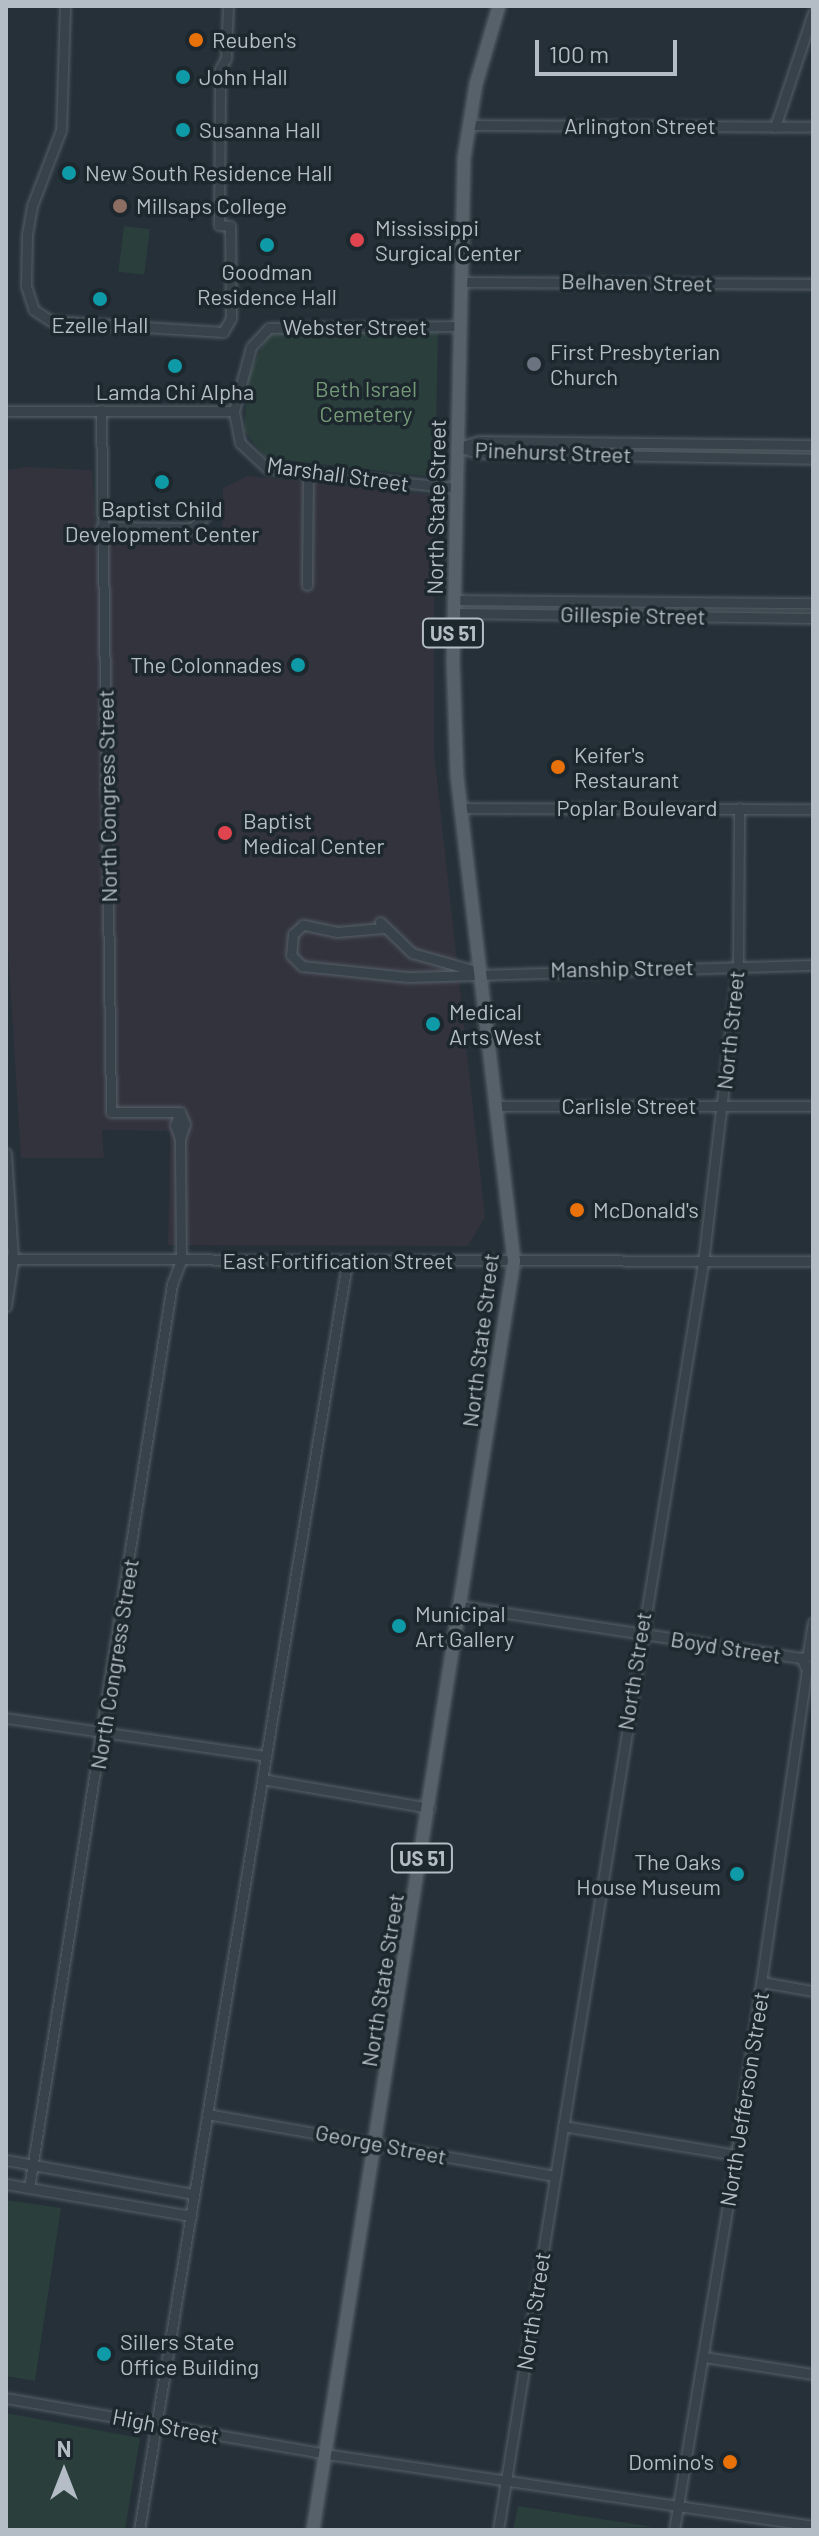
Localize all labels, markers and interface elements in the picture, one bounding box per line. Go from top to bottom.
scale bar [539,24,681,74]
place label: Reuben's [212,27,297,53]
marker: Reuben's [187,31,205,49]
text: 100 m [549,39,609,68]
place label: John Hall [199,64,288,90]
marker: John Hall [174,68,192,86]
street label: Arlington Street [564,113,716,139]
place label: Susanna Hall [199,117,321,143]
marker: Susanna Hall [174,121,192,139]
place label: New South Residence Hall [85,160,332,186]
marker: New South Residence Hall [60,164,78,182]
place label: Millsaps College [136,193,287,219]
marker: Millsaps College [111,197,129,215]
place label: Mississippi Surgical Center [375,214,521,266]
marker: Mississippi Surgical Center [346,229,368,251]
marker: Goodman Residence Hall [258,236,276,254]
place label: Goodman Residence Hall [197,258,337,310]
street label: Belhaven Street [561,267,713,297]
marker: Ezelle Hall [91,290,109,308]
place label: Ezelle Hall [52,312,148,338]
street label: Webster Street [283,314,427,340]
place label: First Presbyterian Church [550,338,720,390]
marker: First Presbyterian Church [525,355,543,373]
marker: Lamda Chi Alpha [166,357,184,375]
park label: Beth Israel Cemetery [315,375,417,426]
place label: Lamda Chi Alpha [96,379,254,405]
street label: North State Street [421,419,451,595]
street label: Pinehurst Street [474,436,632,468]
street label: Marshall Street [265,451,411,497]
marker: Baptist Child Development Center [153,473,171,491]
place label: Baptist Child Development Center [65,495,259,546]
street label: Gillespie Street [560,601,706,629]
road number: US 51 [421,617,485,649]
place label: The Colonnades [130,652,282,678]
marker: The Colonnades [289,656,307,674]
street label: North Congress Street [92,689,122,903]
place label: Keifer's Restaurant [574,741,680,792]
marker: Keifer's Restaurant [549,758,567,776]
street label: Poplar Boulevard [557,795,717,821]
place label: Baptist Medical Center [243,807,385,858]
marker: Baptist Medical Center [214,822,236,844]
street label: Manship Street [550,954,694,982]
street label: North Street [711,969,749,1091]
place label: Medical Arts West [449,998,542,1050]
marker: Medical Arts West [424,1015,442,1033]
street label: Carlisle Street [562,1093,696,1119]
place label: McDonald's [593,1197,699,1223]
marker: McDonald's [568,1201,586,1219]
street label: East Fortification Street [222,1248,454,1274]
street label: North State Street [456,1251,504,1429]
street label: North Congress Street [84,1557,144,1771]
place label: Municipal Art Gallery [415,1600,514,1652]
street label: North Street [612,1610,656,1732]
marker: Municipal Art Gallery [390,1617,408,1635]
street label: Boyd Street [669,1625,783,1669]
road number: US 51 [390,1842,454,1874]
place label: The Oaks House Museum [576,1848,721,1900]
marker: The Oaks House Museum [728,1865,746,1883]
street label: North State Street [355,1891,409,2069]
street label: North Jefferson Street [714,1990,774,2208]
street label: George Street [313,2118,449,2170]
street label: North Street [511,2250,555,2372]
place label: Sillers State Office Building [120,2328,259,2380]
marker: Sillers State Office Building [95,2345,113,2363]
street label: High Street [110,2403,222,2449]
north arrow [24,2432,104,2512]
text: N [57,2435,71,2461]
place label: Domino's [628,2449,714,2475]
marker: Domino's [721,2453,739,2471]

